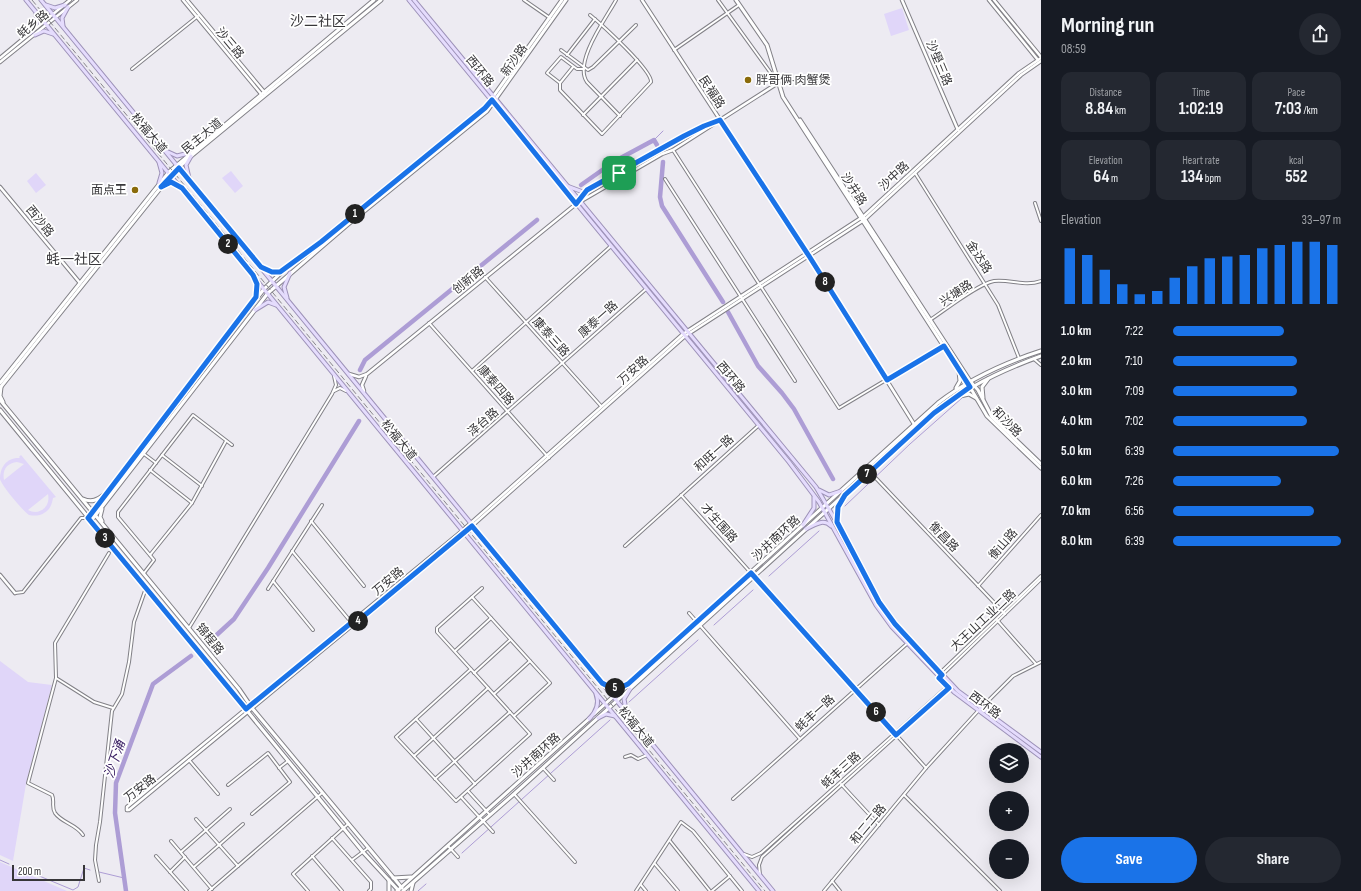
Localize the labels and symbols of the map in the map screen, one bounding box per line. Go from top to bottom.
street label: 蚝乡路 [15,7,52,42]
district label: 沙二社区 [290,13,346,30]
street label: 沙三路 [212,25,247,62]
street label: 沙壆三路 [922,38,955,88]
street label: 新沙路 [498,41,531,79]
street label: 西环路 [462,53,497,90]
street label: 民福路 [695,73,728,111]
place label: 胖哥俩·肉蟹煲 [756,73,830,88]
marker: 胖哥俩·肉蟹煲 [743,75,753,85]
street label: 松福大道 [127,110,170,157]
street label: 民主大道 [179,115,226,157]
pin [602,156,636,190]
street label: 沙中路 [876,159,913,194]
street label: 沙井路 [837,170,870,208]
place label: 面点王 [91,183,127,198]
marker: 面点王 [130,185,140,195]
street label: 西沙路 [22,203,57,240]
pin: 1 [345,204,365,224]
pin: 2 [218,234,238,254]
street label: 金达路 [962,238,995,276]
district label: 蚝一社区 [46,251,102,268]
street label: 创新路 [450,263,487,298]
pin: 8 [815,272,835,292]
street label: 兴塘路 [937,277,975,310]
street label: 康泰一路 [575,298,621,341]
street label: 康泰三路 [529,314,572,360]
street label: 万安路 [615,353,652,388]
street label: 西环路 [713,359,748,396]
street label: 康泰四路 [474,362,517,408]
street label: 和沙路 [989,404,1025,441]
street label: 泽台路 [465,405,502,440]
street label: 松福大道 [378,417,420,464]
street label: 和旺一路 [691,432,737,475]
pin: 7 [857,464,877,484]
street label: 才生围路 [697,500,740,546]
street label: 沙井南环路 [749,512,803,564]
street label: 衡昌路 [926,519,962,556]
street label: 衡山路 [986,526,1021,563]
pin: 3 [95,528,115,548]
street label: 万安路 [370,564,407,599]
street label: 大王山工业二路 [948,586,1019,655]
pin: 4 [348,611,368,631]
street label: 锦程路 [192,621,227,658]
pin: 5 [605,678,625,698]
street label: 西环路 [966,689,1004,722]
street label: 蚝丰一路 [792,692,838,735]
pin: 6 [866,702,886,722]
street label: 松福大道 [615,704,657,751]
street label: 沙井南环路 [509,730,564,781]
water label: 沙下涌 [101,736,130,780]
street label: 蚝丰三路 [818,749,864,792]
street label: 万安路 [122,771,159,805]
street label: 和二二路 [847,801,890,848]
scale bar [12,863,85,882]

